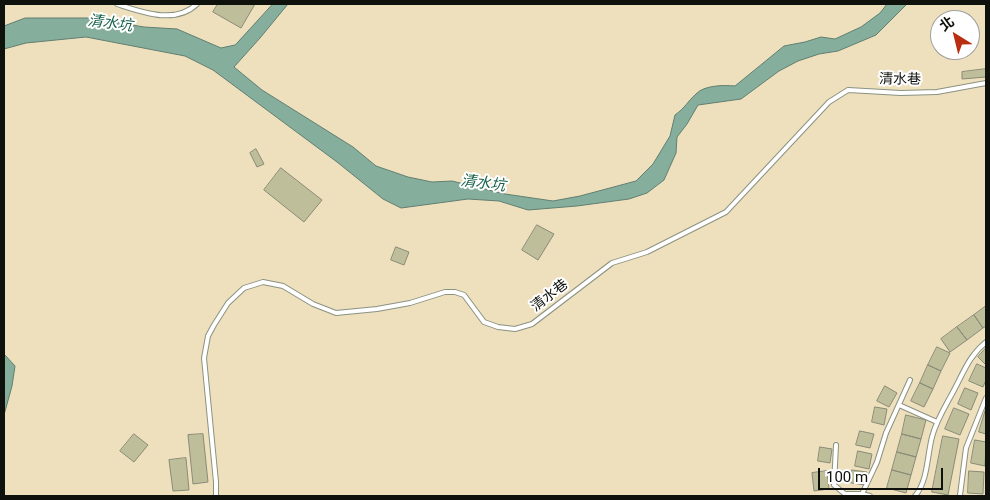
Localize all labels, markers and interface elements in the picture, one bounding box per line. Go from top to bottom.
north arrow [930,10,980,60]
water label: 清水坑 [87,12,133,36]
text: 北 [936,13,957,34]
street label: 清水巷 [879,71,921,89]
water label: 清水坑 [460,172,506,196]
street label: 清水巷 [528,276,572,316]
scale bar [820,458,945,490]
text: 100 m [826,468,868,486]

